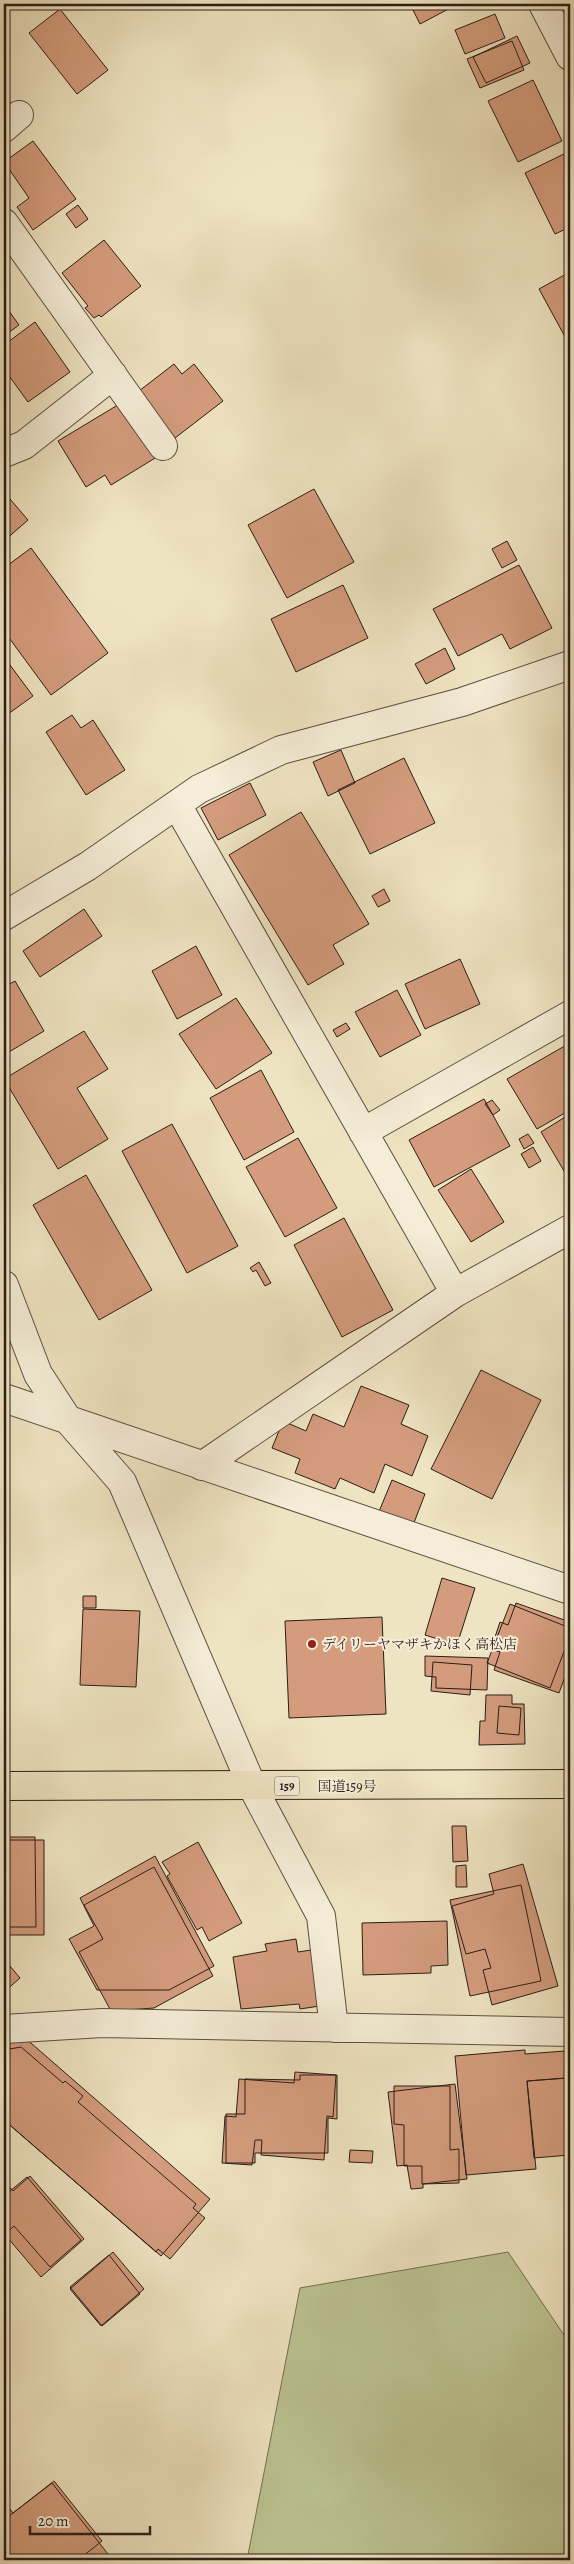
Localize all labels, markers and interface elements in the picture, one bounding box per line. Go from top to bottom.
place label: デイリーヤマザキかほく高松店 [322,1635,517,1654]
marker: デイリーヤマザキかほく高松店 [306,1638,318,1650]
road number: 159 [274,1776,300,1795]
street label: 国道159号 [317,1777,377,1796]
scale bar [30,2504,150,2536]
text: 20 m [38,2511,69,2531]

